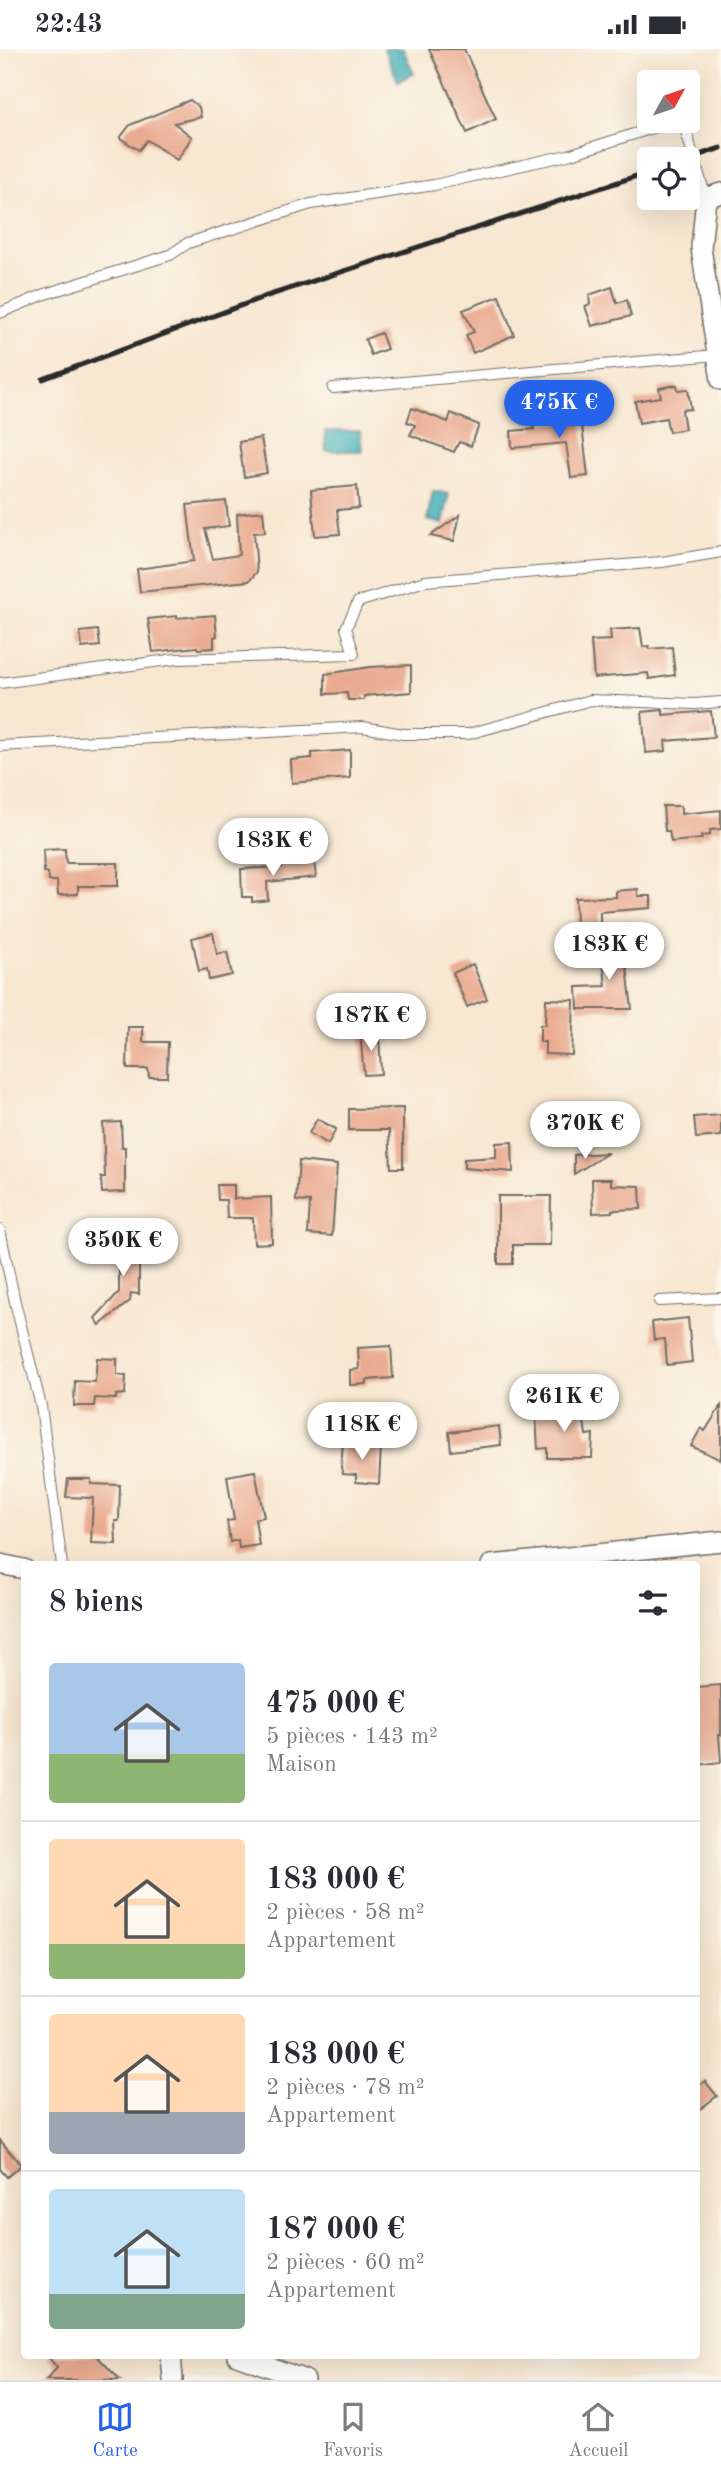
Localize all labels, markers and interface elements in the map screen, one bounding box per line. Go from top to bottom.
text: 22:43 [35,12,103,38]
north arrow [637,70,700,133]
map controls [637,70,700,210]
button: locate [637,147,700,210]
pin: 475K € [502,381,616,440]
text: 475K € [520,391,598,414]
pin: 183K € [216,819,330,878]
text: 183K € [234,829,312,852]
pin: 183K € [552,923,666,982]
text: 183K € [570,933,648,956]
pin: 187K € [314,993,428,1053]
text: 187K € [332,1004,410,1027]
pin: 370K € [528,1101,642,1161]
text: 370K € [546,1112,624,1135]
pin: 350K € [66,1219,180,1278]
text: 350K € [84,1229,162,1252]
pin: 261K € [507,1375,621,1434]
text: 261K € [525,1385,603,1408]
pin: 118K € [305,1403,419,1462]
text: 118K € [323,1413,401,1436]
icon: filters [634,1584,672,1622]
text: 8 biens [49,1588,143,1618]
text: 475 000 € [266,1689,405,1719]
icon: home [105,1691,189,1775]
text: 5 pièces · 143 m² [266,1725,438,1748]
text: Maison [266,1753,337,1776]
text: 183 000 € [266,1865,405,1895]
icon: home [105,1867,189,1951]
text: 2 pièces · 58 m² [266,1901,425,1924]
text: Appartement [266,1929,396,1952]
text: 183 000 € [266,2040,405,2070]
icon: home [105,2042,189,2126]
text: 2 pièces · 78 m² [266,2076,425,2099]
text: Appartement [266,2104,396,2127]
text: 187 000 € [266,2215,405,2245]
icon: home [105,2217,189,2301]
text: 2 pièces · 60 m² [266,2251,425,2274]
text: Appartement [266,2279,396,2302]
tab: Carte [93,2398,138,2463]
tab: Favoris [323,2398,383,2463]
tab: Accueil [568,2398,628,2463]

